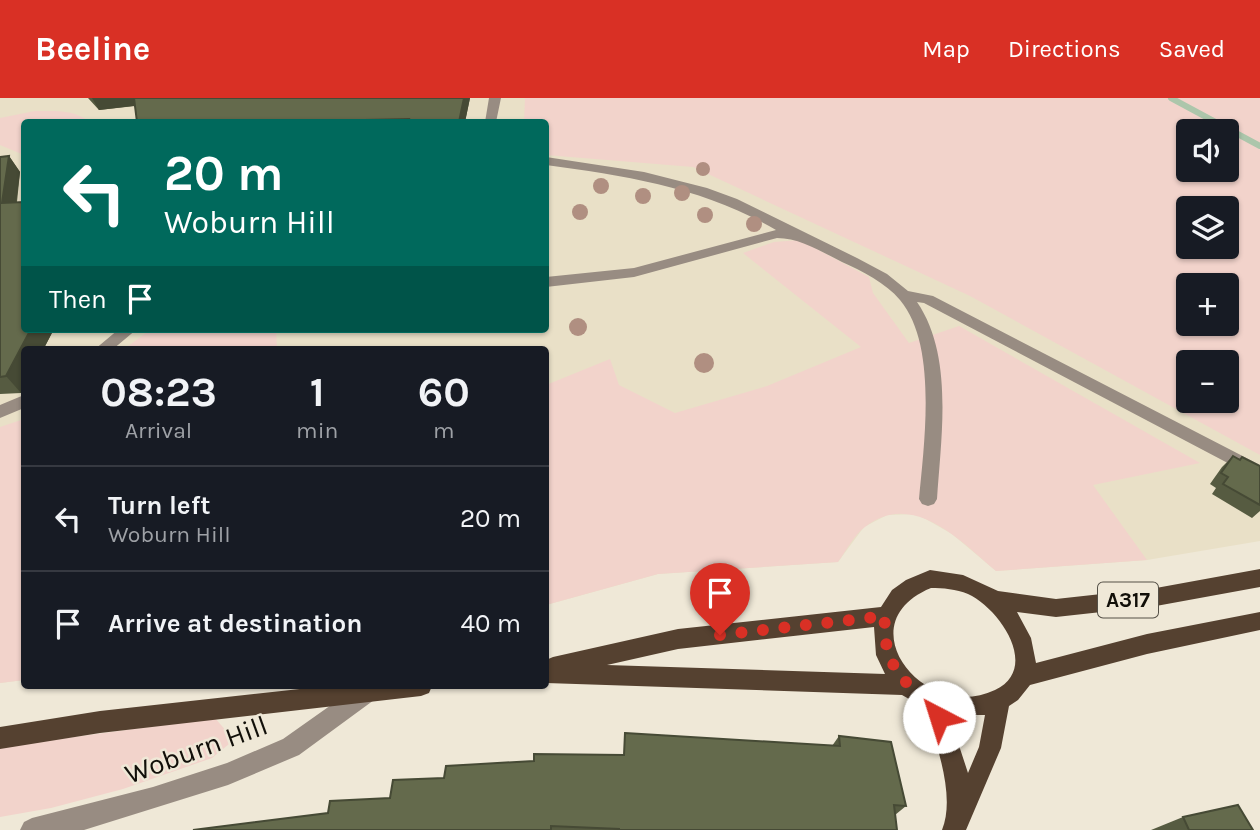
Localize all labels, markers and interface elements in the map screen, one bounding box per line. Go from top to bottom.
text: Beeline [35,30,150,68]
text: Map [922,35,970,63]
text: Directions [1008,35,1121,63]
text: Saved [1159,35,1225,63]
map controls [1176,119,1239,413]
button: sound [1176,119,1239,182]
text: 20 m [164,145,284,202]
icon: left [49,147,140,238]
button: layers [1176,196,1239,259]
text: Woburn Hill [164,204,335,241]
button: + [1176,273,1239,336]
icon: arrive [121,280,159,318]
text: Then [49,284,107,315]
button: − [1176,350,1239,413]
text: 08:23 [100,367,217,417]
text: 1 [310,367,325,417]
text: 60 [418,367,470,417]
text: Arrival [125,417,192,444]
text: min [296,417,338,444]
text: m [433,417,454,444]
text: Turn left [108,490,210,521]
icon: left [49,500,87,538]
text: 20 m [460,503,521,534]
text: Woburn Hill [108,521,231,548]
pin [690,563,750,635]
icon: arrive [701,574,739,612]
road number: A317 [1098,582,1158,618]
icon: arrive [49,605,87,643]
text: Arrive at destination [108,608,362,639]
text: 40 m [461,608,521,639]
position arrow [902,680,976,754]
street label: Woburn Hill [120,708,272,791]

